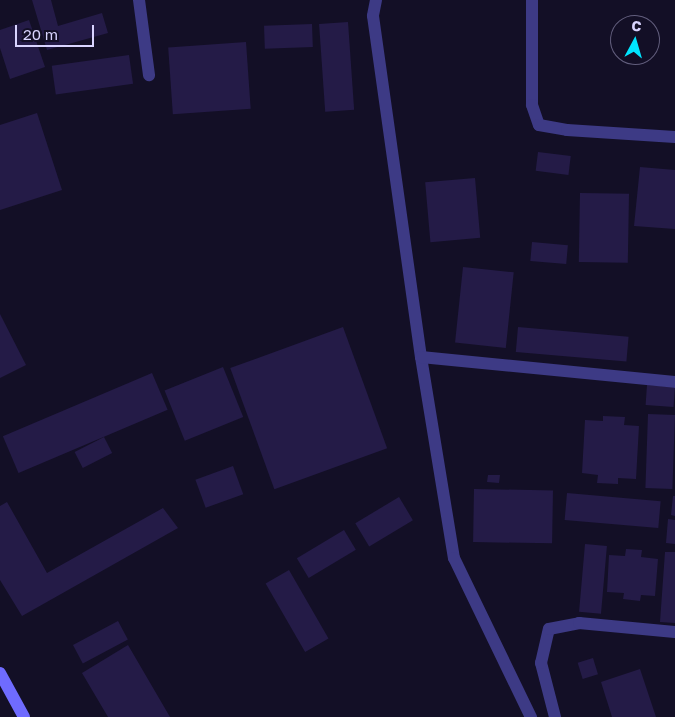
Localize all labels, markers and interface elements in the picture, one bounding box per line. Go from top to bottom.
scale bar [18,15,96,47]
north arrow [610,15,660,65]
text: С [631,17,642,35]
text: 20 m [23,25,58,43]

